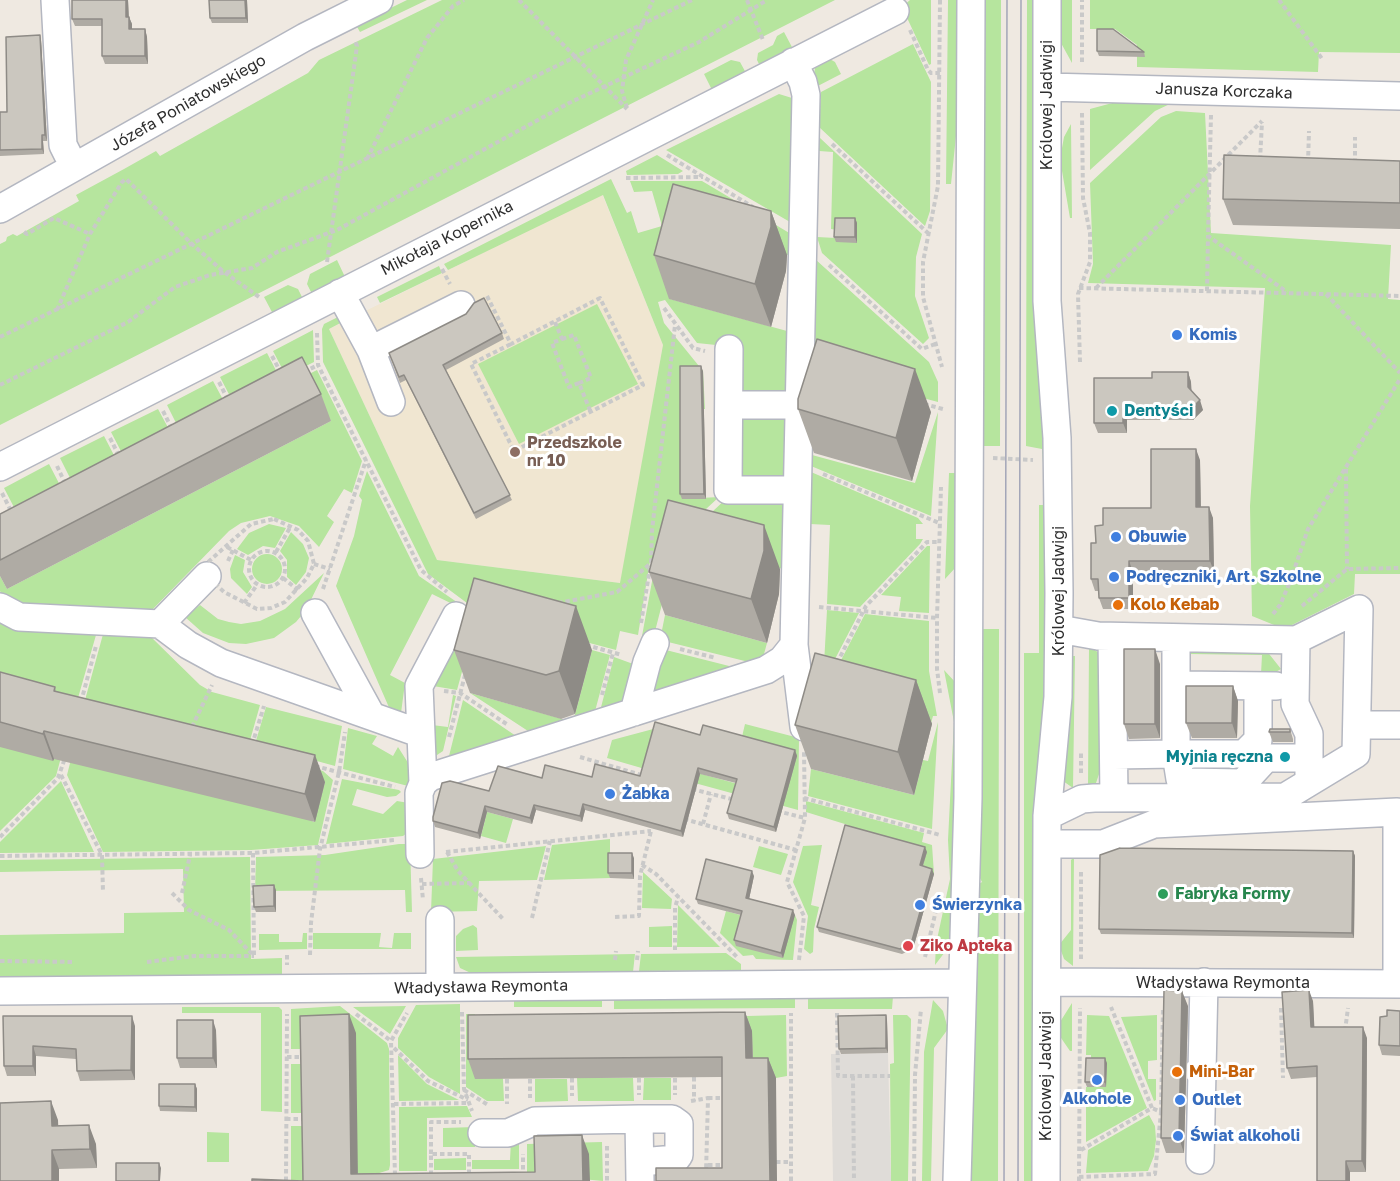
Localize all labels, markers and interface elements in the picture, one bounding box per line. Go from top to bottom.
street label: Królowej Jadwigi [1037,40,1057,170]
street label: Józefa Poniatowskiego [107,51,269,155]
street label: Janusza Korczaka [1155,79,1293,103]
street label: Mikołaja Kopernika [378,196,516,280]
place label: Komis [1189,325,1237,345]
marker: Komis [1170,328,1184,342]
place label: Dentyści [1124,401,1193,421]
marker: Dentyści [1105,404,1119,418]
place label: Przedszkole nr 10 [527,433,622,471]
marker: Przedszkole nr 10 [508,445,522,459]
street label: Królowej Jadwigi [1049,526,1069,656]
place label: Obuwie [1128,527,1187,547]
marker: Obuwie [1109,530,1123,544]
place label: Podręczniki, Art. Szkolne [1126,567,1321,587]
marker: Podręczniki, Art. Szkolne [1107,570,1121,584]
place label: Kolo Kebab [1130,595,1219,615]
marker: Kolo Kebab [1111,598,1125,612]
place label: Myjnia ręczna [1166,747,1273,767]
marker: Myjnia ręczna [1278,750,1292,764]
place label: Żabka [622,784,670,804]
marker: Żabka [603,787,617,801]
place label: Fabryka Formy [1175,884,1291,904]
marker: Fabryka Formy [1156,887,1170,901]
place label: Świerzynka [932,895,1022,915]
marker: Świerzynka [913,898,927,912]
place label: Ziko Apteka [920,936,1012,956]
marker: Ziko Apteka [901,939,915,953]
street label: Władysława Reymonta [1136,973,1310,993]
street label: Władysława Reymonta [394,976,568,998]
street label: Królowej Jadwigi [1036,1011,1056,1141]
place label: Mini-Bar [1189,1062,1255,1082]
marker: Mini-Bar [1170,1065,1184,1079]
marker: Alkohole [1090,1073,1104,1087]
place label: Alkohole [1062,1089,1132,1109]
place label: Outlet [1192,1090,1241,1110]
marker: Outlet [1173,1093,1187,1107]
place label: Świat alkoholi [1190,1126,1300,1146]
marker: Świat alkoholi [1171,1129,1185,1143]

